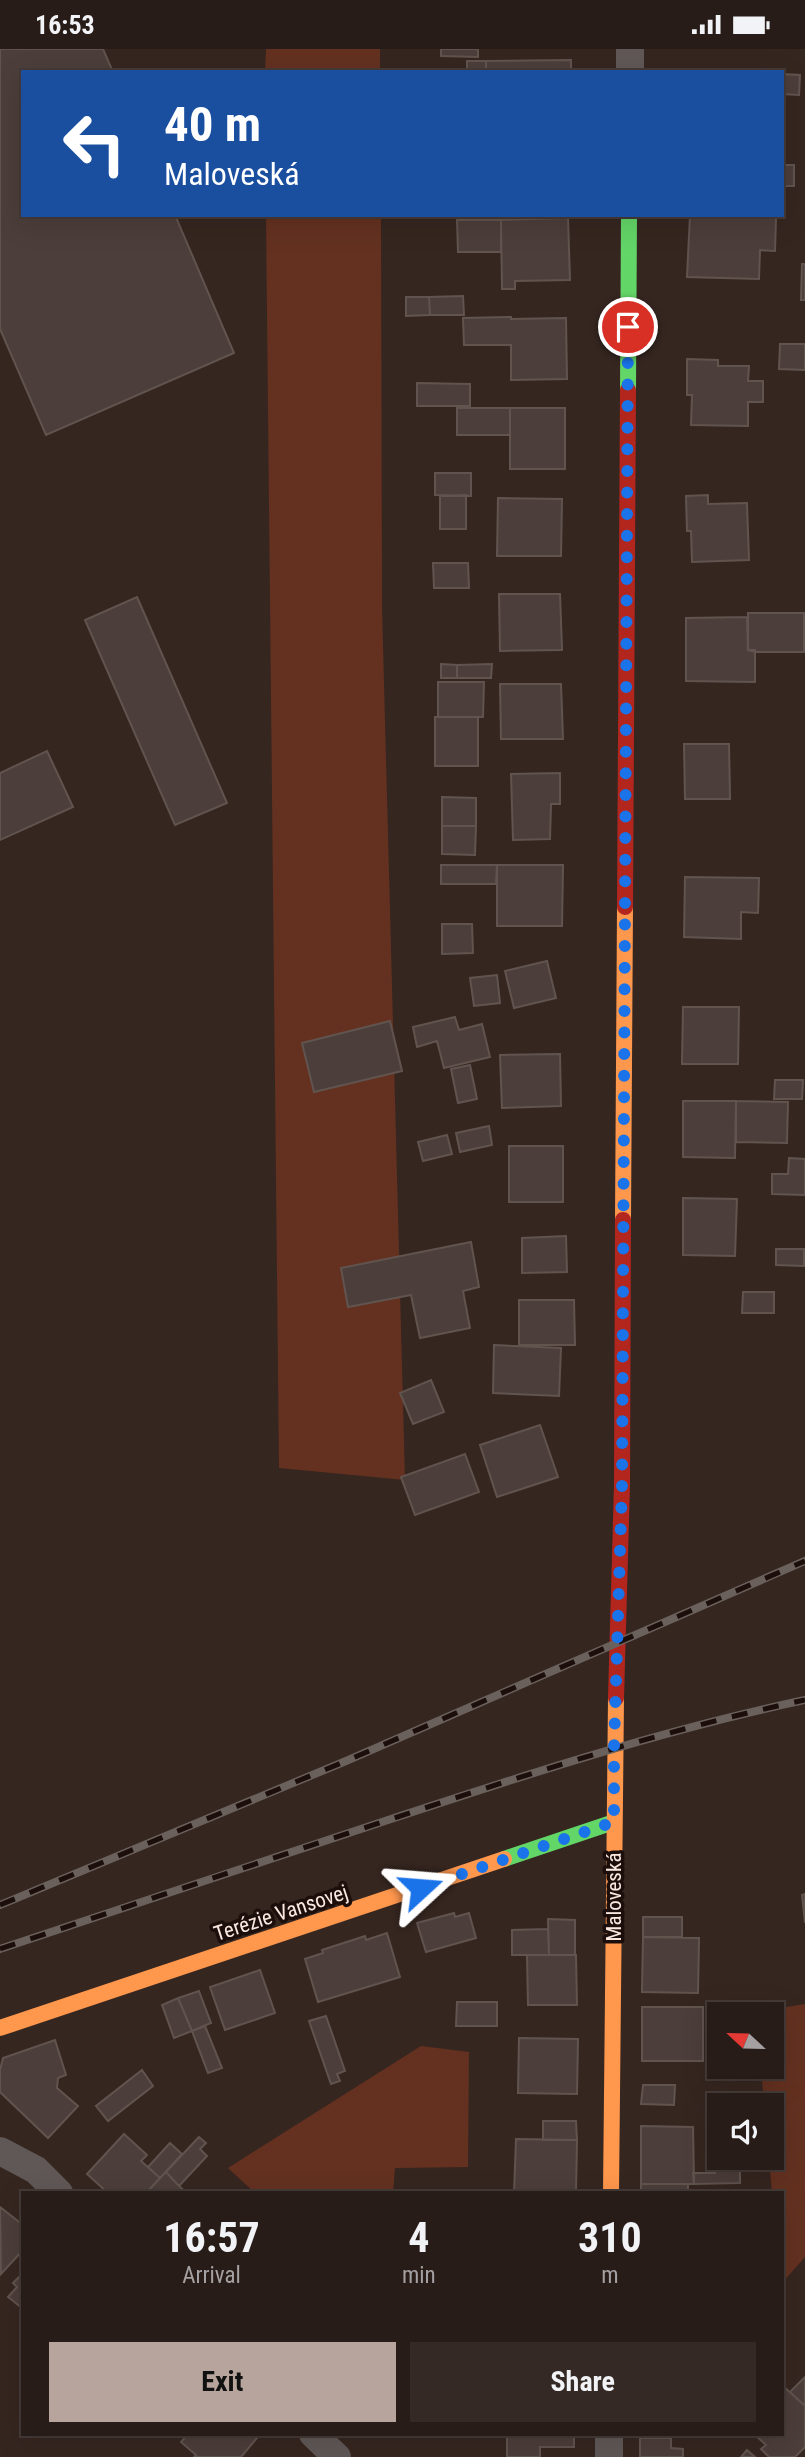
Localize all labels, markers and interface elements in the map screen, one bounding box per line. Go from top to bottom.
text: 16:53 [35,10,95,40]
text: 40 m [164,96,261,153]
icon: left [49,98,140,189]
text: Maloveská [164,155,300,193]
pin [598,297,658,357]
icon: arrive [609,308,647,346]
position arrow [384,1851,458,1925]
street label: Maloveská [602,1853,626,1941]
street label: Terézie Vansovej [211,1880,351,1946]
north arrow [707,2002,784,2079]
map controls [707,2002,784,2170]
button: sound [707,2093,784,2170]
text: 16:57 [163,2213,260,2262]
text: 4 [408,2213,429,2262]
text: 310 [578,2213,642,2262]
text: Arrival [182,2262,241,2289]
text: min [402,2262,436,2289]
text: m [601,2262,618,2289]
button: Exit [49,2342,396,2422]
button: Share [410,2342,756,2422]

